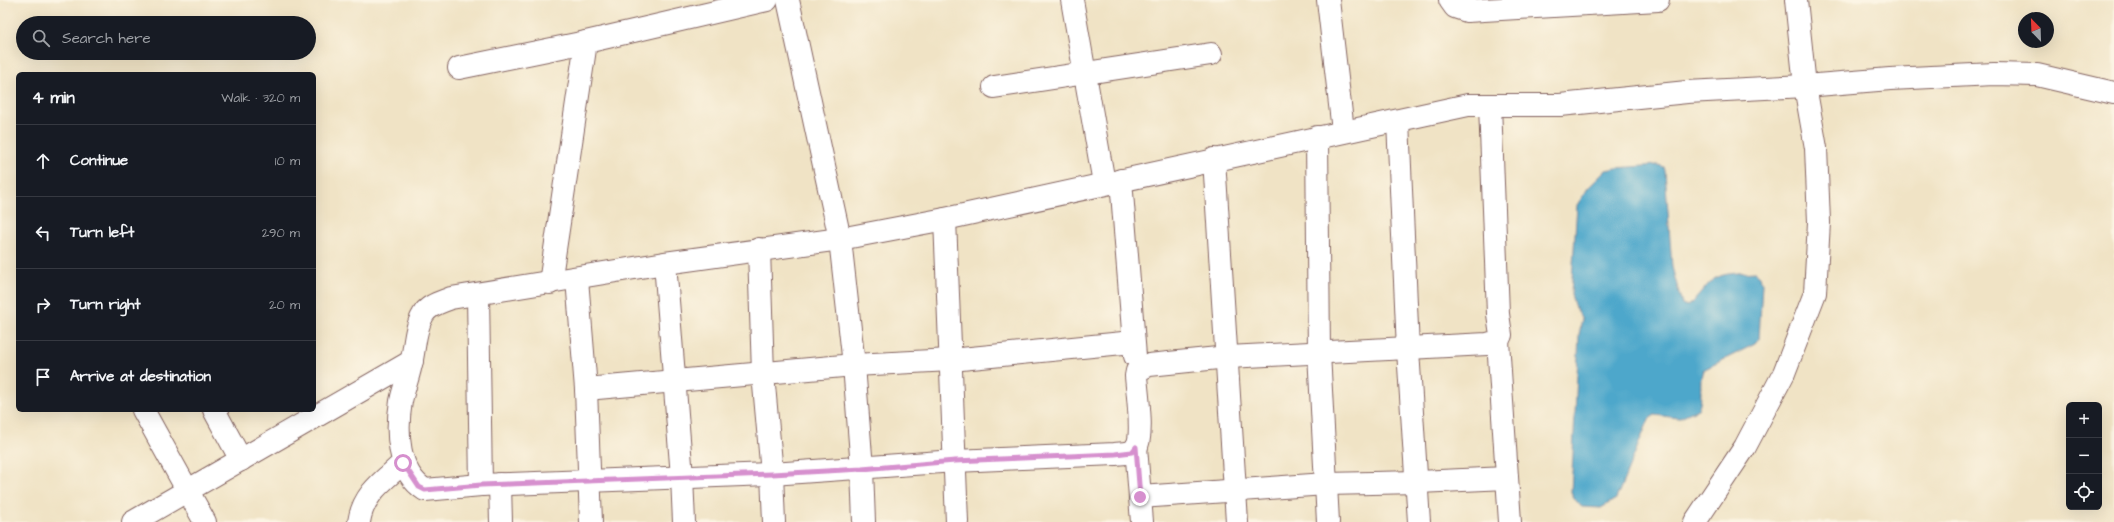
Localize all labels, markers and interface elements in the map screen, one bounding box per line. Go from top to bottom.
north arrow [2018,12,2054,48]
search box [16,16,316,60]
icon: search [30,27,52,49]
text: Search here [62,28,151,49]
text: 4 min [32,86,75,110]
text: Walk · 320 m [221,89,300,107]
icon: ahead [32,150,54,172]
text: Continue [70,150,128,171]
text: 10 m [275,152,300,170]
icon: left [32,222,54,244]
text: Turn left [70,222,134,243]
text: 290 m [262,224,300,242]
icon: right [32,294,54,316]
text: Turn right [70,294,141,315]
text: 20 m [269,296,300,314]
icon: arrive [32,366,54,388]
text: Arrive at destination [70,366,211,387]
map controls [2066,402,2102,510]
button: + [2066,402,2102,438]
button: − [2066,438,2102,474]
route start [394,454,412,472]
button: locate [2066,474,2102,510]
route end [1131,488,1149,506]

